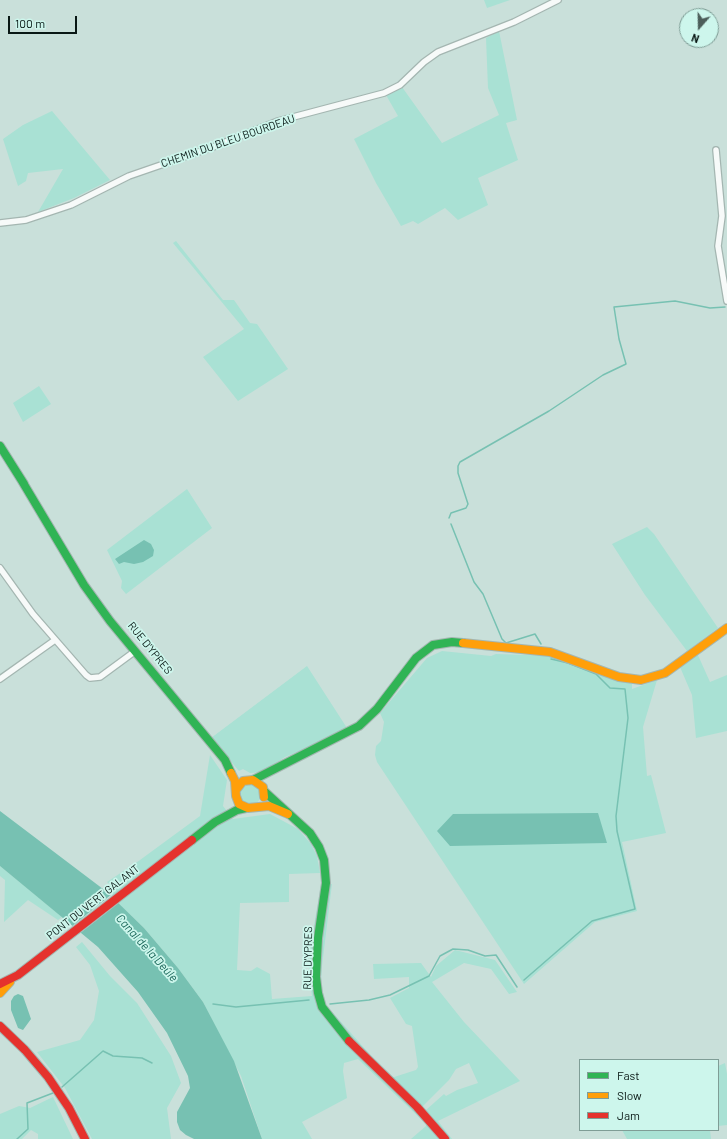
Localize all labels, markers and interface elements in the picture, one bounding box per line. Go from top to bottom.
scale bar [10,8,79,34]
north arrow [679,8,719,48]
text: 100 m [15,16,45,30]
text: N [689,31,701,46]
street label: CHEMIN DU BLEU BOURDEAU [159,112,297,170]
street label: RUE D'YPRES [125,619,175,677]
street label: PONT DU VERT GALANT [44,862,142,942]
water label: Canal de la Deûle [113,911,181,985]
street label: RUE D'YPRES [301,926,315,990]
legend [579,1059,719,1131]
text: Fast [617,1068,640,1082]
text: Slow [617,1088,642,1102]
text: Jam [617,1108,640,1122]

